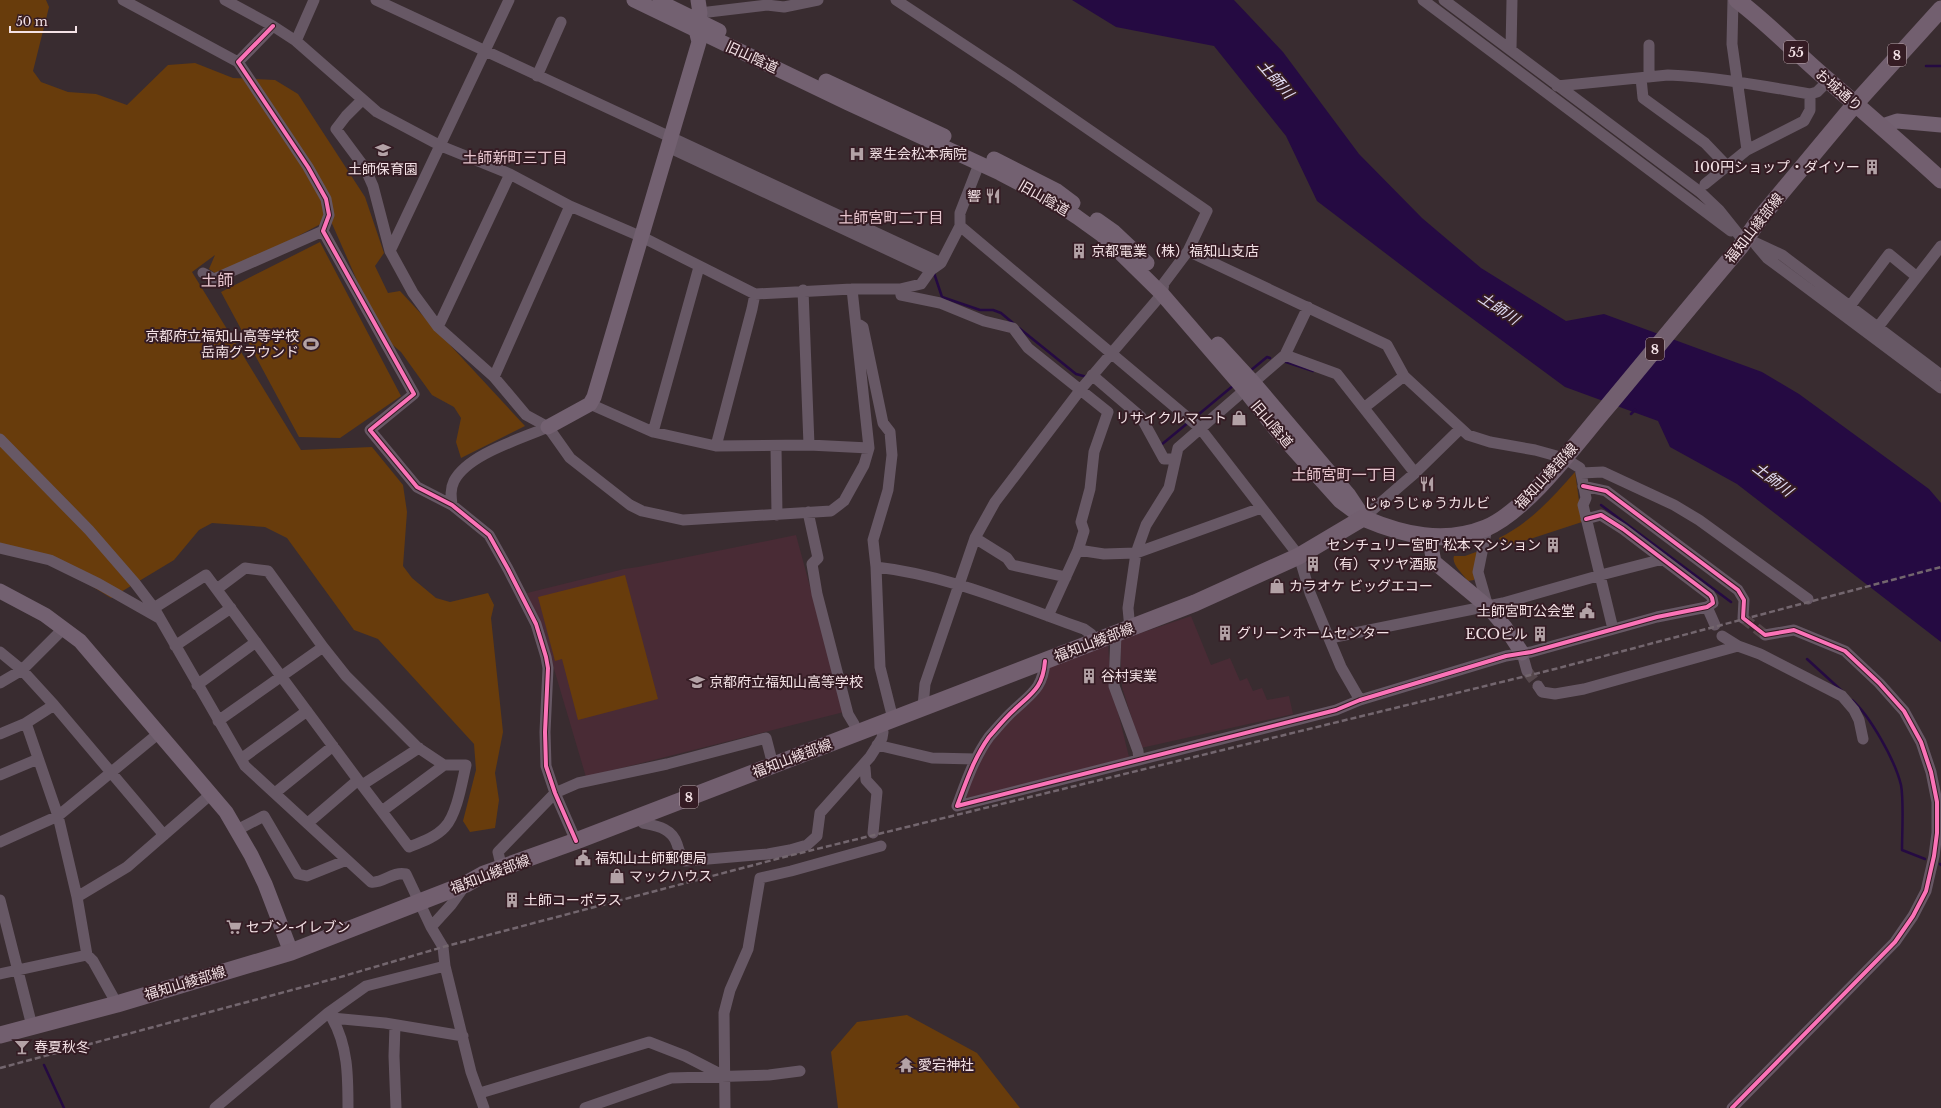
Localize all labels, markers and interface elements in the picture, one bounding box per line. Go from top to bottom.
scale bar [10,8,76,34]
text: 50 m [16,14,48,29]
street label: 旧山陰道 [723,37,781,77]
road number: 55 [1784,41,1808,63]
road number: 8 [1888,44,1906,66]
water label: 土師川 [1254,56,1299,104]
street label: お城通り [1812,65,1866,115]
school or university icon: 土師保育園 [374,141,392,159]
hospital icon: 翠生会松本病院 [848,145,866,163]
place label: 翠生会松本病院 [869,145,967,163]
district label: 土師新町三丁目 [462,148,568,167]
place label: 100円ショップ・ダイソー [1694,158,1860,176]
building icon: 100円ショップ・ダイソー [1863,158,1881,176]
place label: 土師保育園 [348,160,418,178]
street label: 旧山陰道 [1015,176,1073,220]
place label: 響 [967,187,981,205]
restaurant icon: 響 [984,187,1002,205]
street label: 福知山綾部線 [1721,189,1787,267]
district label: 土師宮町二丁目 [838,208,944,227]
building icon: 京都電業（株）福知山支店 [1070,242,1088,260]
place label: 京都電業（株）福知山支店 [1091,242,1259,260]
district label: 土師 [201,270,233,290]
water label: 土師川 [1475,288,1525,330]
place label: 京都府立福知山高等学校 岳南グラウンド [145,327,299,361]
sports icon: 京都府立福知山高等学校 岳南グラウンド [302,335,320,353]
road number: 8 [1646,338,1664,360]
street label: 旧山陰道 [1247,397,1297,451]
place label: リサイクルマート [1116,409,1227,427]
shop icon: リサイクルマート [1230,409,1248,427]
street label: 福知山綾部線 [1511,439,1581,513]
water label: 土師川 [1749,458,1798,501]
district label: 土師宮町一丁目 [1291,465,1397,484]
restaurant icon: じゅうじゅうカルビ [1418,475,1436,493]
place label: じゅうじゅうカルビ [1364,494,1490,512]
place label: センチュリー宮町 松本マンション [1327,536,1541,554]
building icon: センチュリー宮町 松本マンション [1544,536,1562,554]
building icon: （有）マツヤ酒販 [1304,555,1322,573]
place label: （有）マツヤ酒販 [1325,555,1437,573]
shop icon: カラオケ ビッグエコー [1268,577,1286,595]
place label: カラオケ ビッグエコー [1289,577,1433,595]
place label: 土師宮町公会堂 [1477,602,1575,620]
public building icon: 土師宮町公会堂 [1578,602,1596,620]
street label: 福知山綾部線 [1052,619,1136,665]
building icon: グリーンホームセンター [1216,624,1234,642]
place label: グリーンホームセンター [1237,624,1390,642]
place label: ECOビル [1465,625,1528,643]
building icon: ECOビル [1531,625,1549,643]
building icon: 谷村実業 [1080,667,1098,685]
place label: 谷村実業 [1101,667,1157,685]
school or university icon: 京都府立福知山高等学校 [688,673,706,691]
place label: 京都府立福知山高等学校 [709,673,863,691]
street label: 福知山綾部線 [750,735,834,781]
road number: 8 [680,786,698,808]
public building icon: 福知山土師郵便局 [574,849,592,867]
place label: 福知山土師郵便局 [595,849,707,867]
street label: 福知山綾部線 [448,851,532,897]
shop icon: マックハウス [608,867,626,885]
place label: マックハウス [629,867,712,885]
building icon: 土師コーポラス [503,891,521,909]
place label: 土師コーポラス [524,891,622,909]
supermarket icon: セブン-イレブン [225,918,243,936]
place label: セブン-イレブン [246,918,350,936]
street label: 福知山綾部線 [142,962,228,1004]
bar icon: 春夏秋冬 [13,1038,31,1056]
place label: 春夏秋冬 [34,1038,90,1056]
temple icon: 愛宕神社 [897,1056,915,1074]
place label: 愛宕神社 [918,1056,974,1074]

